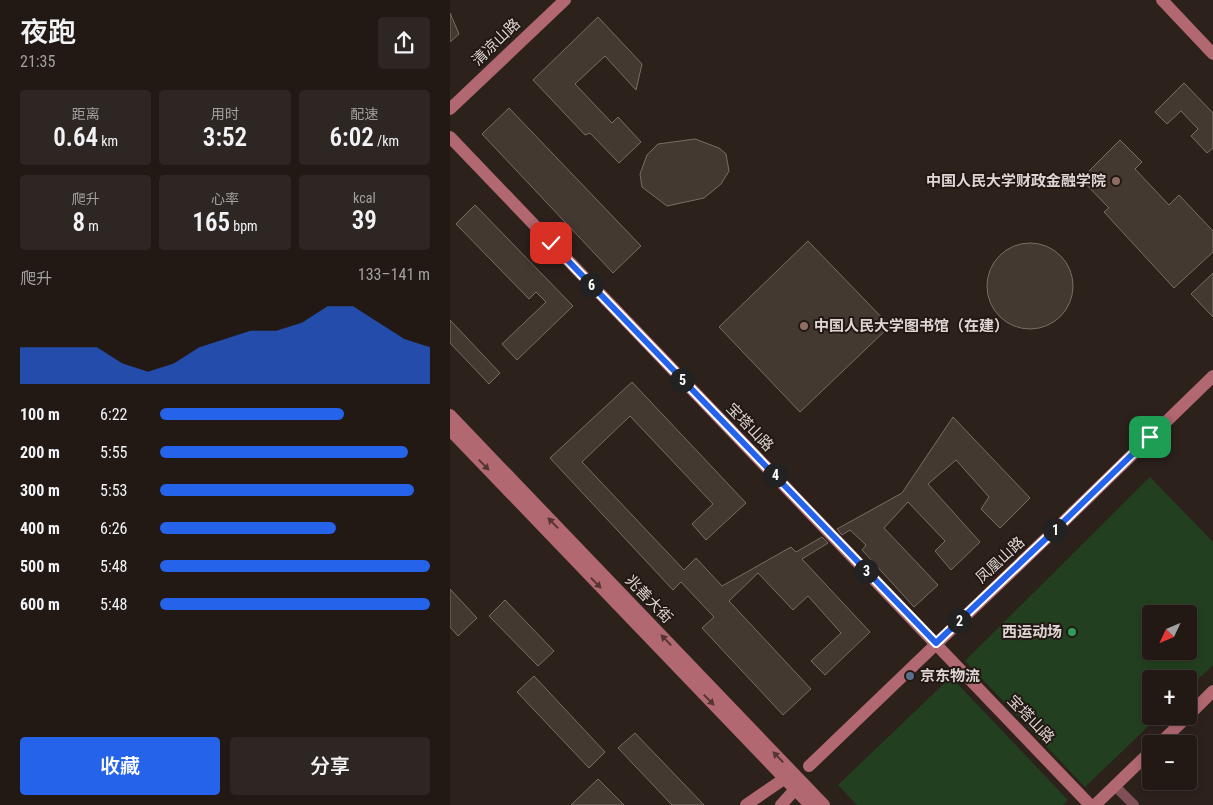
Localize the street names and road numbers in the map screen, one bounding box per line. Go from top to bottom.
street label: 清凉山路 [468,15,524,69]
street label: 宝塔山路 [723,399,777,455]
street label: 凤凰山路 [972,533,1028,587]
street label: 兆善大街 [622,571,676,627]
street label: 宝塔山路 [1004,691,1058,747]

